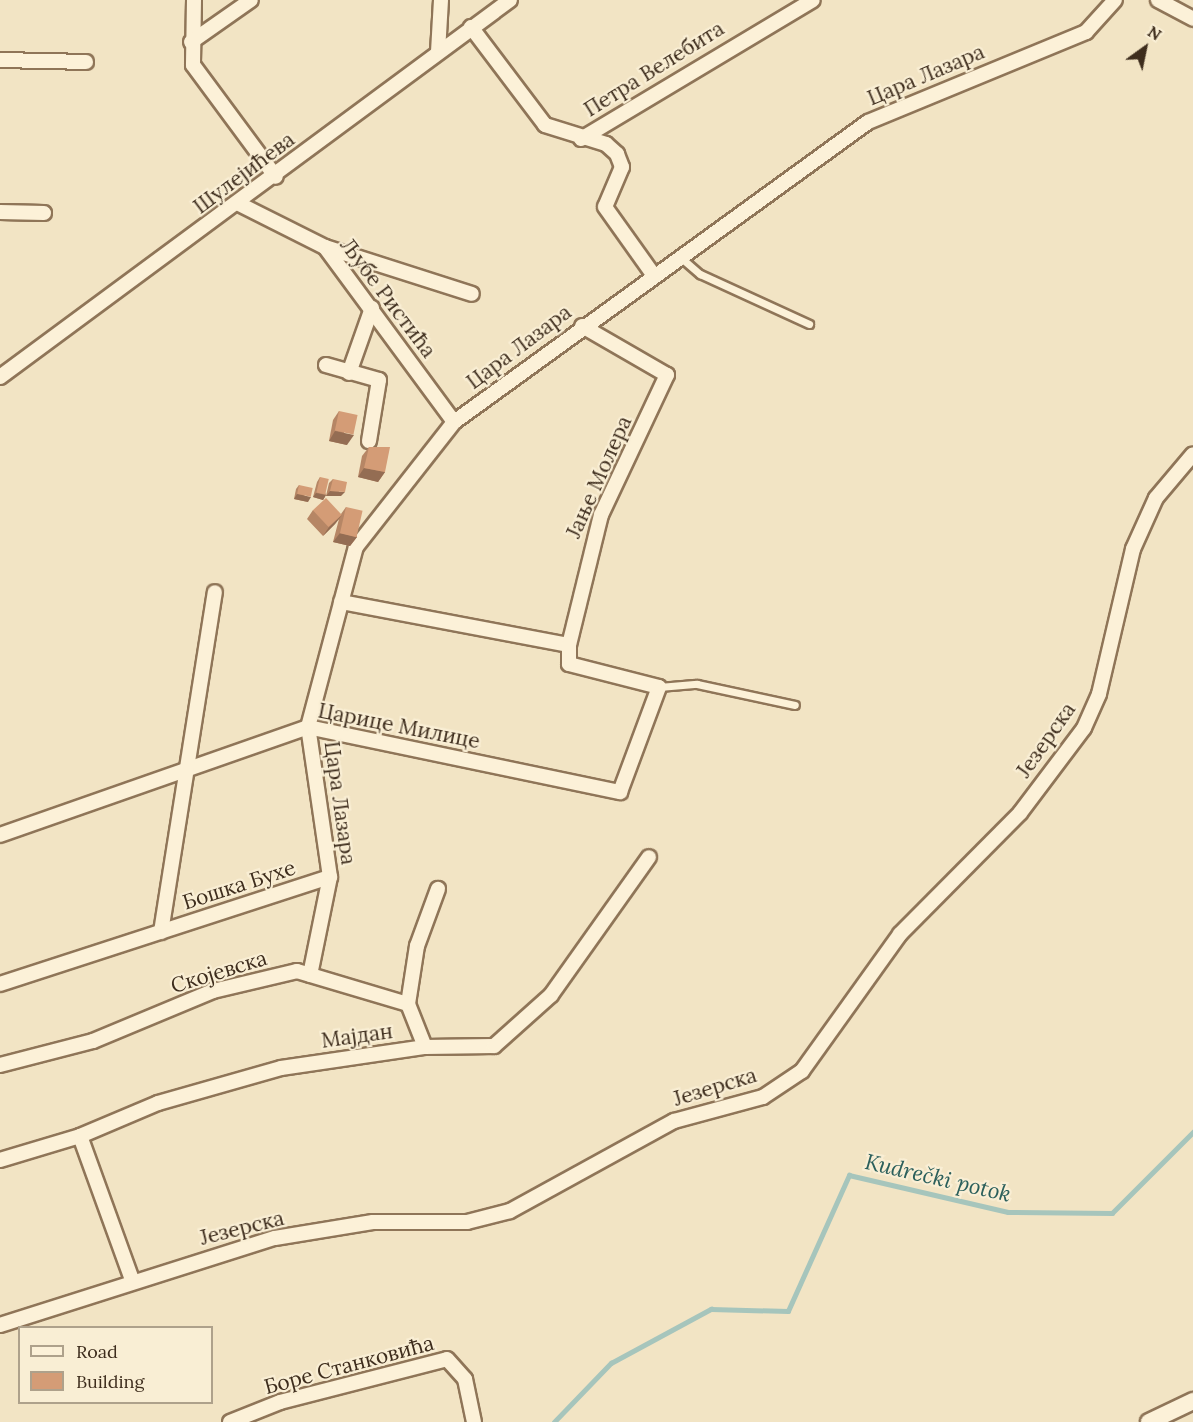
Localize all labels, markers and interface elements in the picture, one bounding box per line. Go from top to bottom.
street label: Петра Велебита [579,16,729,122]
north arrow [1115,18,1175,78]
text: N [1144,21,1165,45]
street label: Цара Лазара [864,39,988,111]
street label: Шулејићева [188,127,300,219]
street label: Љубе Ристића [335,233,441,363]
street label: Цара Лазара [462,299,576,395]
street label: Јање Молера [561,412,637,542]
street label: Царице Милице [316,698,482,754]
street label: Језерска [1011,698,1081,782]
street label: Цара Лазара [319,740,361,866]
street label: Бошка Бухе [179,855,299,915]
street label: Скојевска [168,945,270,999]
street label: Мајдан [320,1019,394,1053]
street label: Језерска [670,1062,760,1112]
water label: Kudrečki potok [862,1148,1014,1208]
street label: Језерска [197,1205,287,1251]
legend [18,1326,213,1404]
street label: Боре Станковића [261,1330,437,1400]
text: Road [76,1340,118,1363]
text: Building [76,1370,144,1393]

